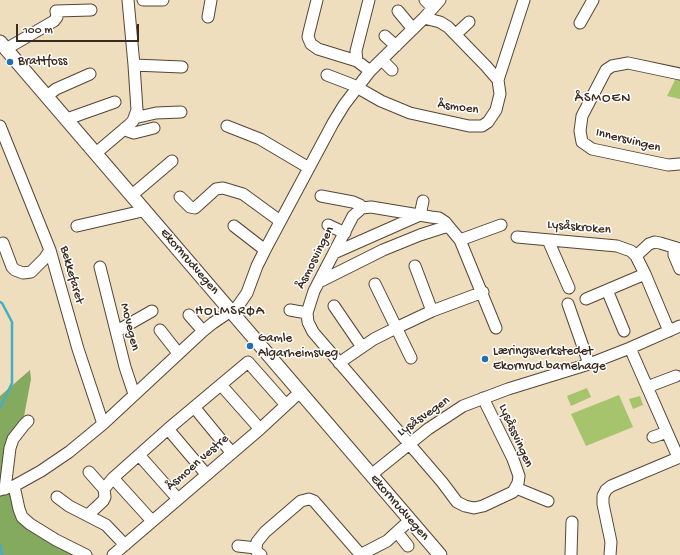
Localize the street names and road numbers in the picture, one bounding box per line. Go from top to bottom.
street label: Åsmoen [436,97,480,119]
street label: Innersvingen [594,125,662,157]
street label: Lysåskroken [547,217,611,239]
street label: Åsmosvingen [294,224,338,292]
street label: Ekornrudvegen [156,226,222,298]
street label: Bekkefaret [55,244,87,306]
street label: Movegen [116,302,142,352]
street label: Lysåsvegen [395,393,453,441]
street label: Lysåssvingen [494,402,536,470]
street label: Åsmoen vestre [163,431,233,495]
street label: Ekornrudvegen [366,472,432,544]

